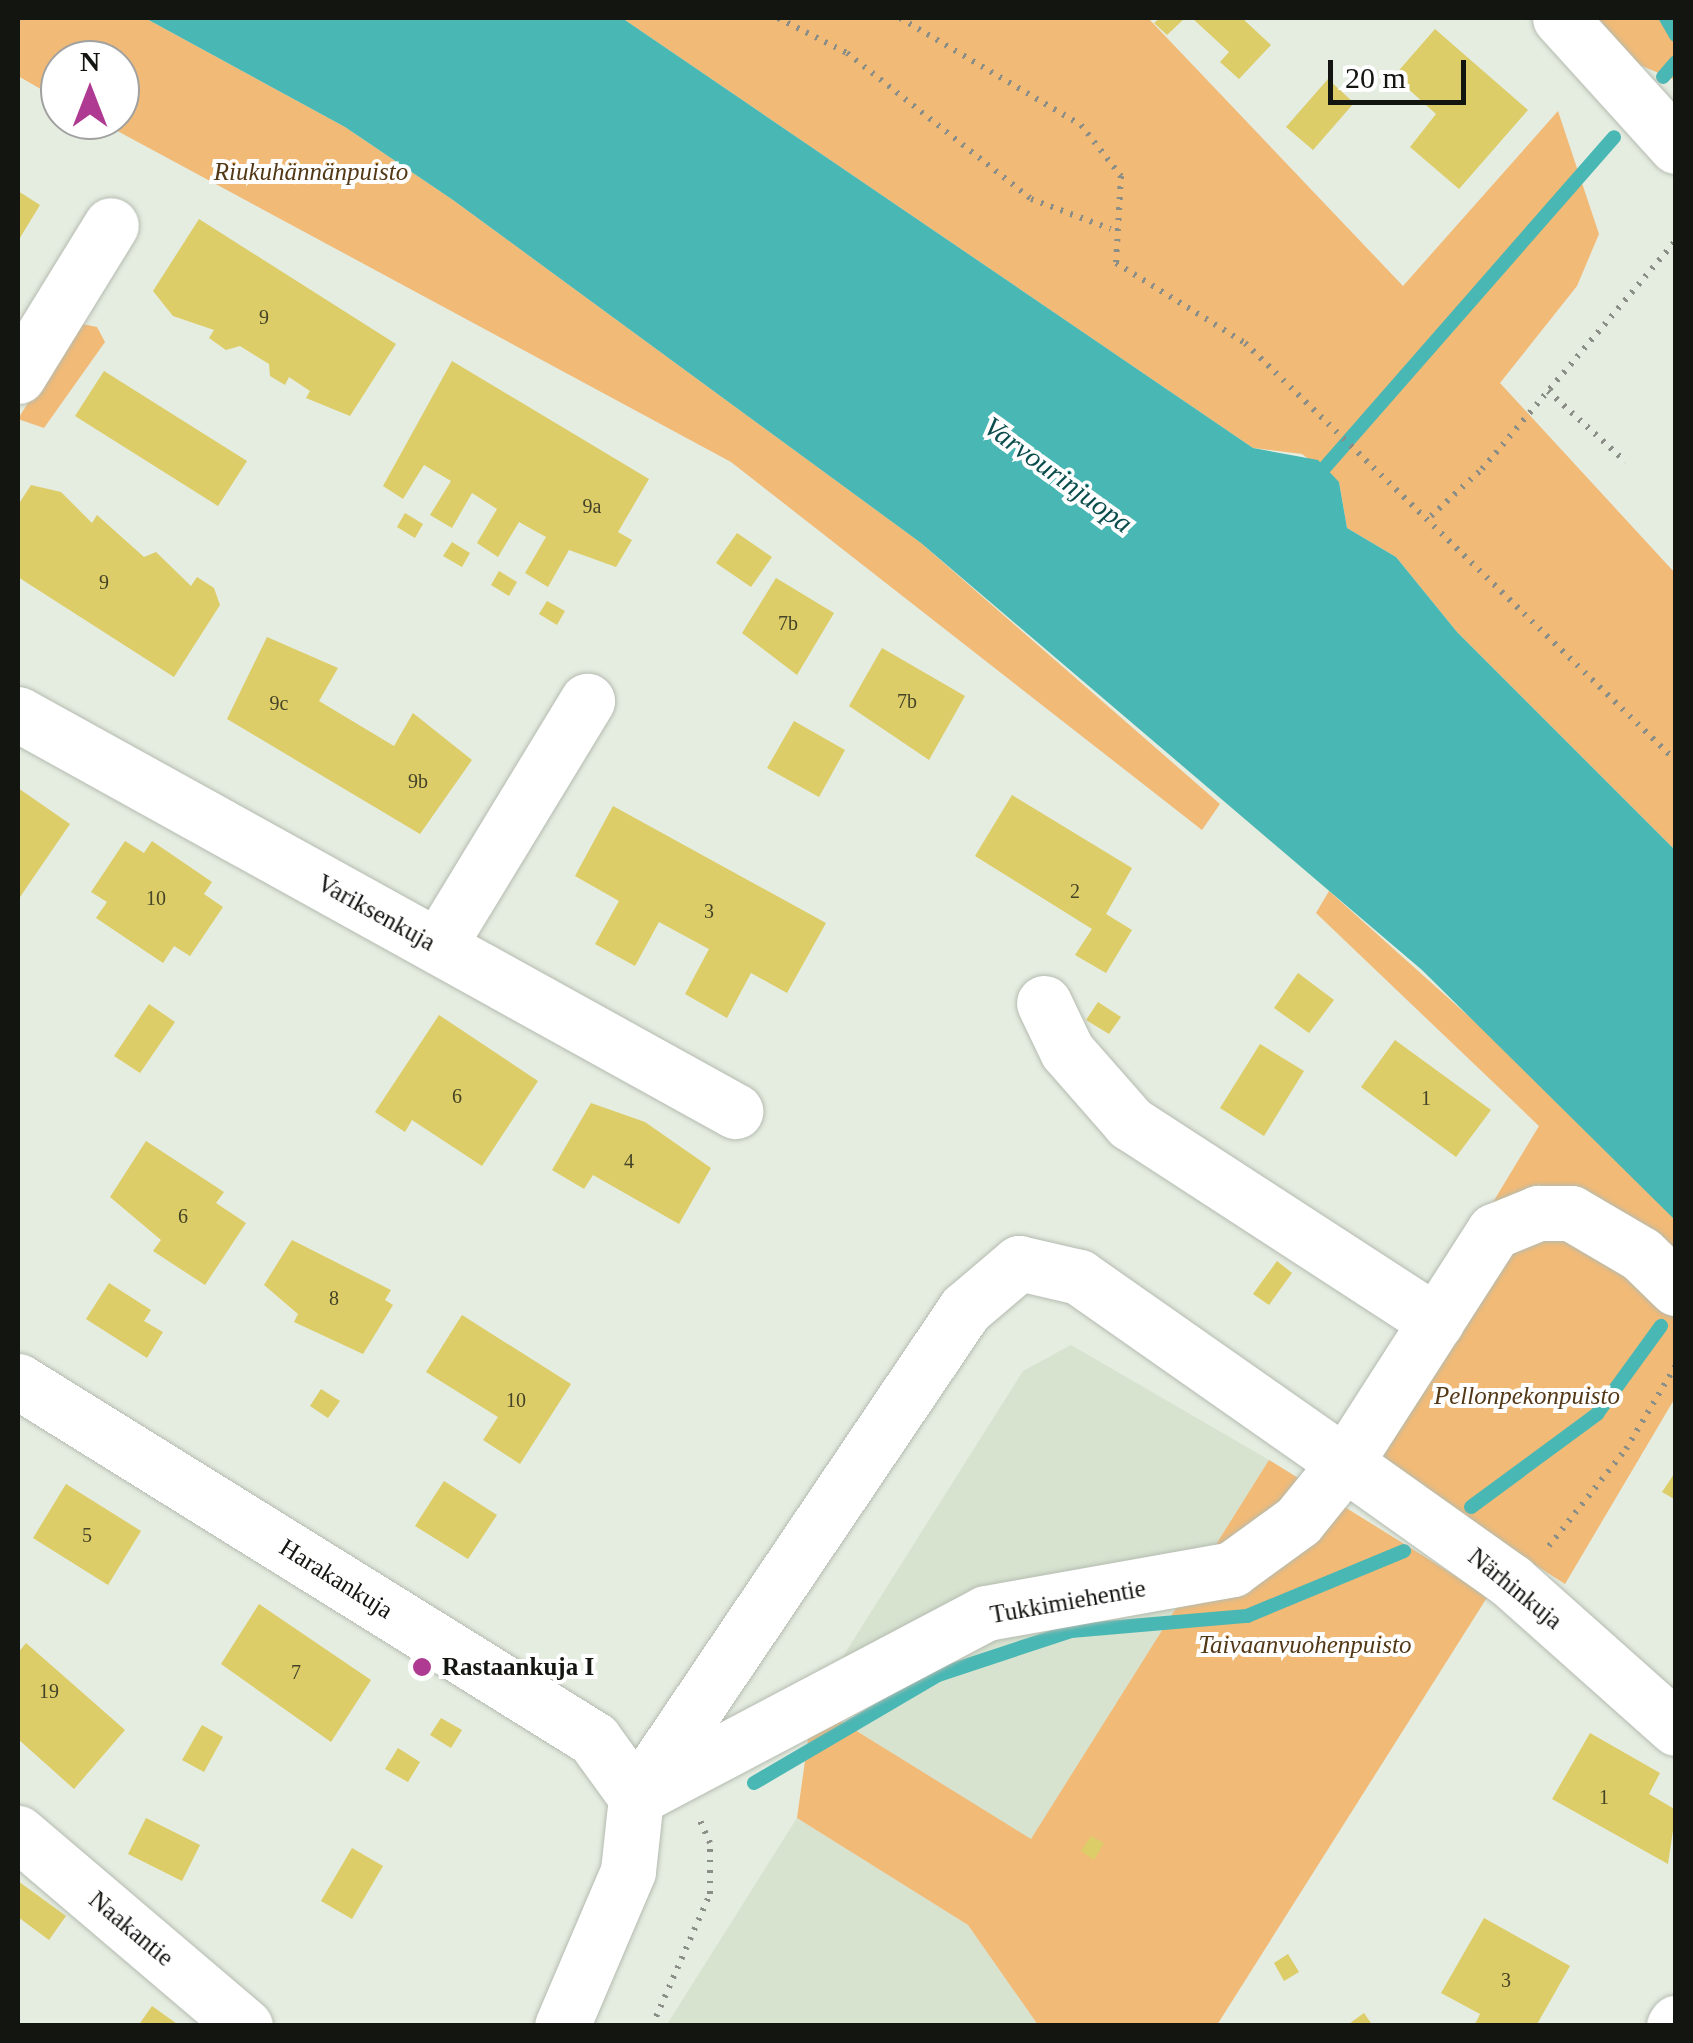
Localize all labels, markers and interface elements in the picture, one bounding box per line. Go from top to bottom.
north arrow [40,40,140,140]
scale bar [1333,40,1470,102]
text: N [80,46,100,77]
text: 20 m [1345,61,1406,94]
park label: Riukuhännänpuisto [214,157,408,187]
house number: 9 [259,305,269,329]
water label: Varvourinjuopa [977,410,1139,540]
house number: 9a [583,494,601,518]
house number: 9 [99,570,109,594]
house number: 7b [778,611,798,635]
house number: 7b [897,689,917,713]
house number: 9c [270,691,288,715]
house number: 9b [408,769,428,793]
street label: Variksenkuja [312,868,440,958]
house number: 2 [1070,879,1080,903]
house number: 10 [146,886,166,910]
house number: 3 [704,899,714,923]
house number: 6 [452,1084,462,1108]
house number: 1 [1421,1086,1431,1110]
house number: 4 [624,1149,634,1173]
house number: 6 [178,1204,188,1228]
house number: 8 [329,1286,339,1310]
park label: Pellonpekonpuisto [1434,1381,1620,1411]
house number: 10 [506,1388,526,1412]
house number: 5 [82,1523,92,1547]
street label: Harakankuja [274,1532,398,1626]
street label: Närhinkuja [1462,1542,1568,1636]
street label: Tukkimiehentie [988,1574,1148,1630]
park label: Taivaanvuohenpuisto [1199,1630,1411,1660]
place label: Rastaankuja I [442,1652,594,1682]
marker: Rastaankuja I [411,1656,433,1678]
house number: 7 [291,1660,301,1684]
house number: 19 [39,1679,59,1703]
house number: 1 [1599,1785,1609,1809]
street label: Naakantie [83,1885,179,1973]
house number: 3 [1501,1968,1511,1992]

